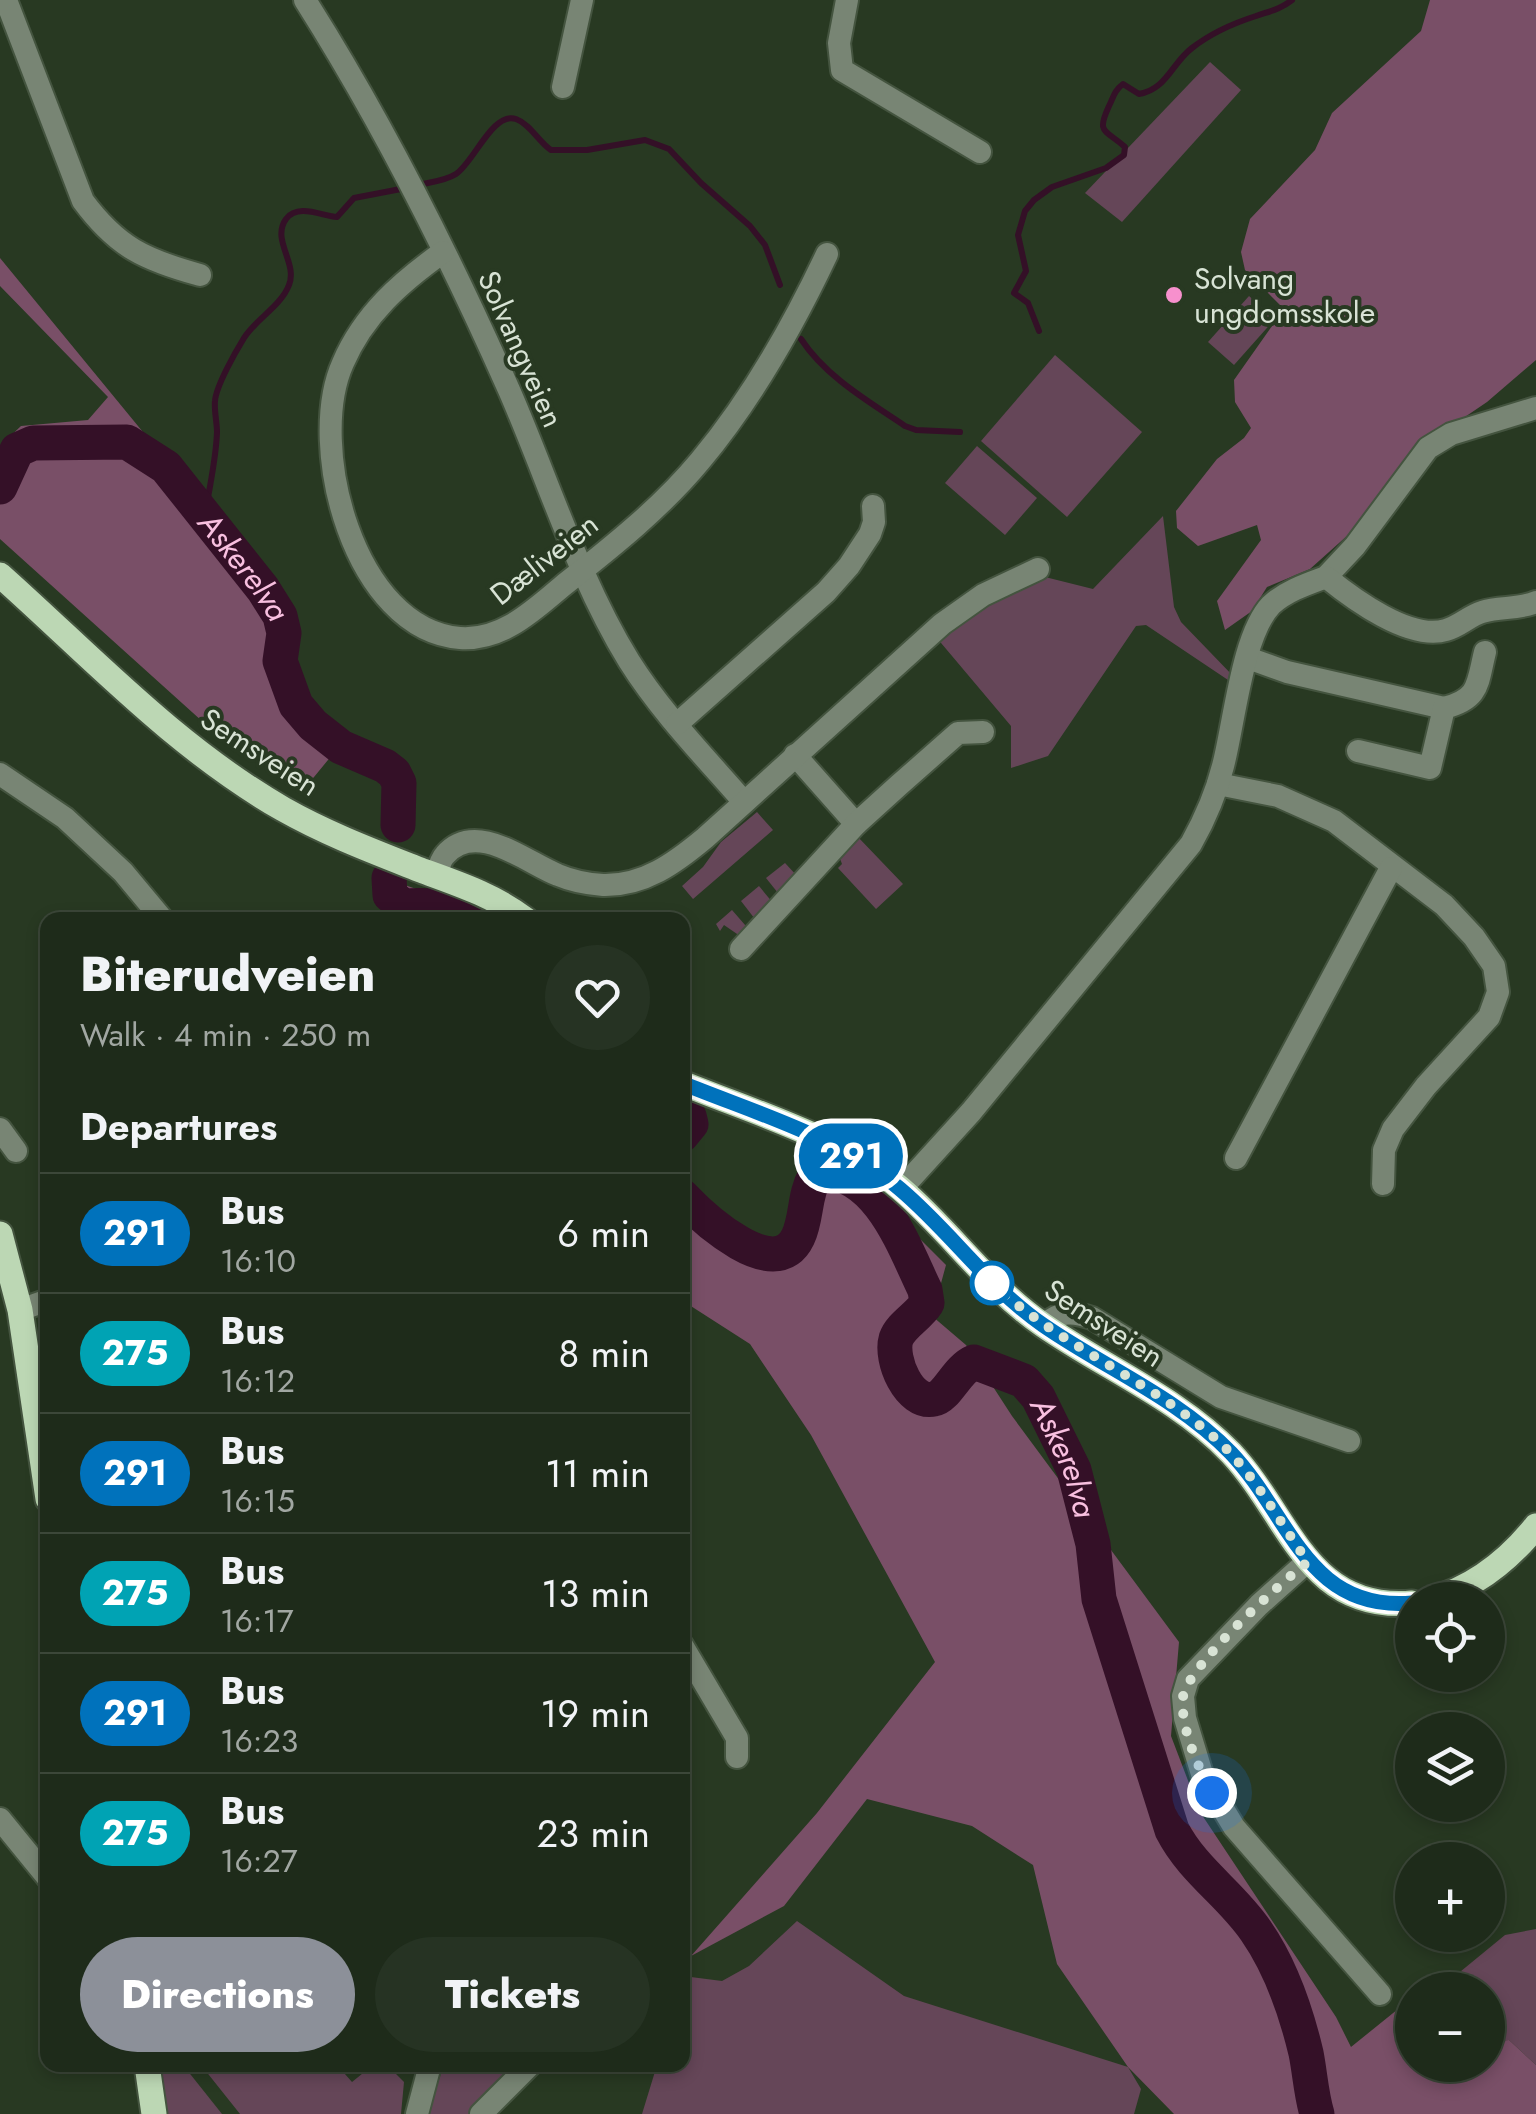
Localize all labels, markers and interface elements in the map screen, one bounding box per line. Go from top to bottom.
place label: Solvang ungdomsskole [1194,257,1375,334]
street label: Solvangveien [467,264,575,434]
marker: Solvang ungdomsskole [1163,284,1185,306]
water label: Askerelva [187,501,301,630]
street label: Dæliveien [481,503,607,615]
street label: Semsveien [192,697,328,807]
text: Biterudveien [80,940,375,1009]
button: heart [545,945,650,1050]
text: Walk · 4 min · 250 m [80,1012,371,1058]
text: Departures [80,1099,277,1154]
line badge: 291 [794,1124,908,1188]
text: 291 [819,1131,883,1181]
text: Bus [220,1183,284,1238]
text: 6 min [557,1206,650,1261]
text: 291 [103,1208,167,1258]
text: 16:10 [220,1238,296,1284]
unlabelled marker [971,1262,1013,1304]
street label: Semsveien [1036,1268,1172,1378]
text: Bus [220,1303,284,1358]
text: 8 min [558,1326,650,1381]
text: 275 [102,1328,168,1378]
text: 16:12 [220,1358,295,1404]
water label: Askerelva [1018,1389,1108,1523]
text: Bus [220,1423,284,1478]
text: 11 min [545,1446,650,1501]
text: 291 [103,1448,167,1498]
text: 16:15 [220,1478,295,1524]
text: Bus [220,1543,284,1598]
text: 13 min [541,1566,650,1621]
text: 275 [102,1568,168,1618]
map controls [1395,1582,1505,2082]
button: locate [1395,1582,1505,1692]
text: 16:17 [220,1598,294,1644]
text: Bus [220,1663,284,1718]
text: 19 min [540,1686,650,1741]
text: 291 [103,1688,167,1738]
button: layers [1395,1712,1505,1822]
text: 16:23 [220,1718,298,1764]
your location [1187,1768,1237,1818]
text: Bus [220,1783,284,1838]
text: 23 min [537,1806,650,1861]
text: 275 [102,1808,168,1858]
text: 16:27 [220,1838,297,1884]
button: + [1395,1842,1505,1952]
button: Directions [80,1937,355,2052]
button: Tickets [375,1937,650,2052]
button: − [1395,1972,1505,2082]

